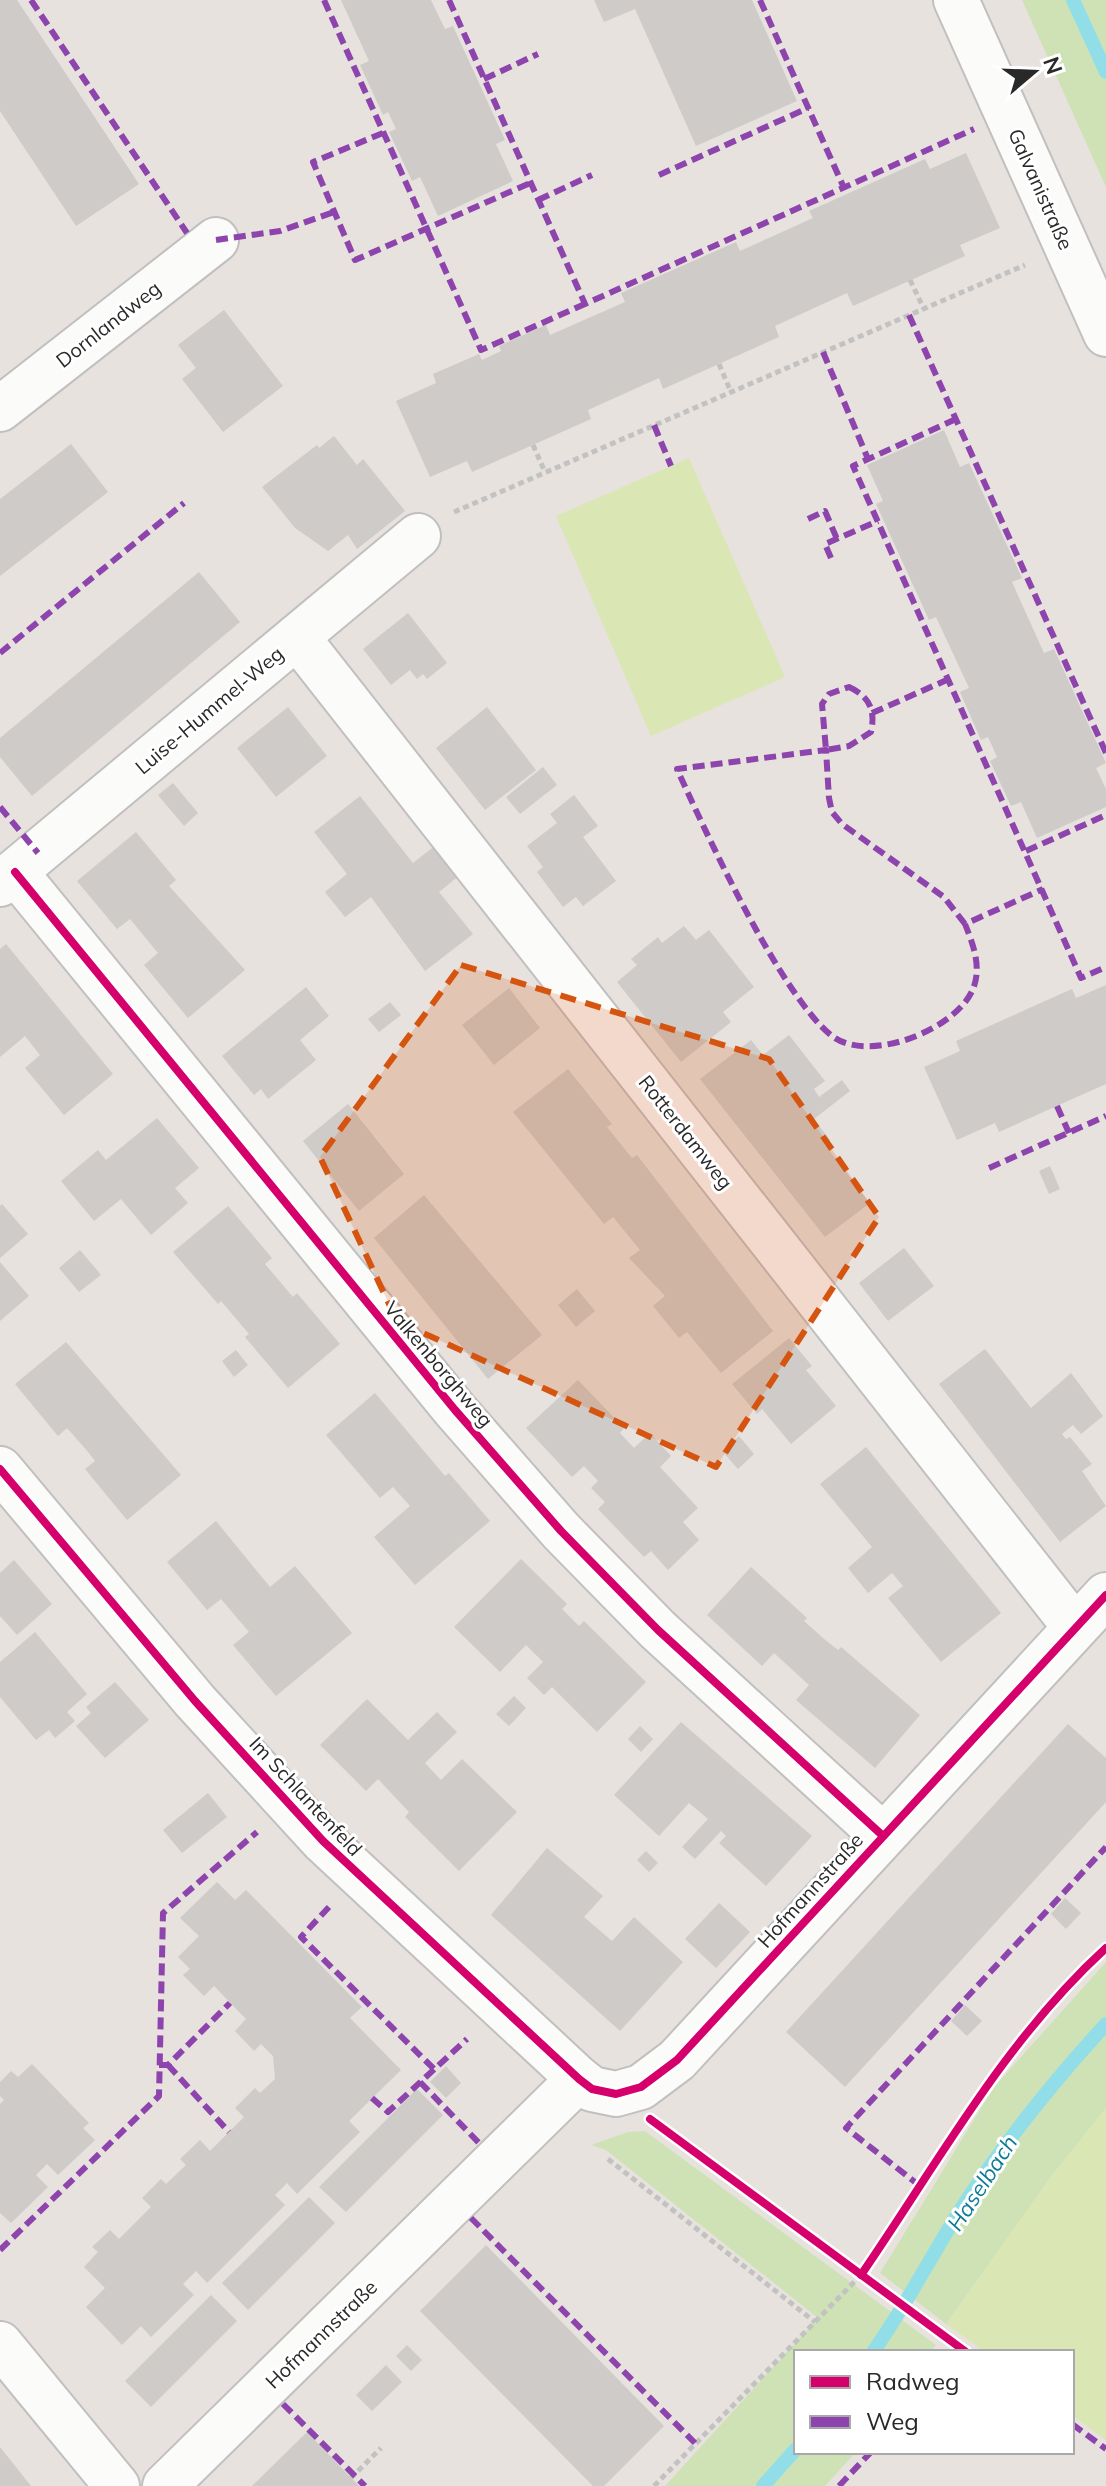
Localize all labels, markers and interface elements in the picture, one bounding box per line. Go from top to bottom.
north arrow [994,32,1074,112]
text: N [1037,53,1069,78]
street label: Galvanistraße [1003,125,1079,253]
street label: Dornlandweg [51,275,165,373]
street label: Luise-Hummel-Weg [130,641,288,779]
street label: Rotterdamweg [634,1070,738,1194]
street label: Valkenborghweg [379,1296,499,1432]
street label: Im Schlantenfeld [244,1731,368,1861]
street label: Hofmannstraße [752,1827,868,1953]
water label: Haselbach [941,2130,1023,2236]
street label: Hofmannstraße [260,2274,382,2394]
legend [794,2350,1074,2454]
text: Radweg [866,2366,960,2396]
text: Weg [866,2406,919,2436]

